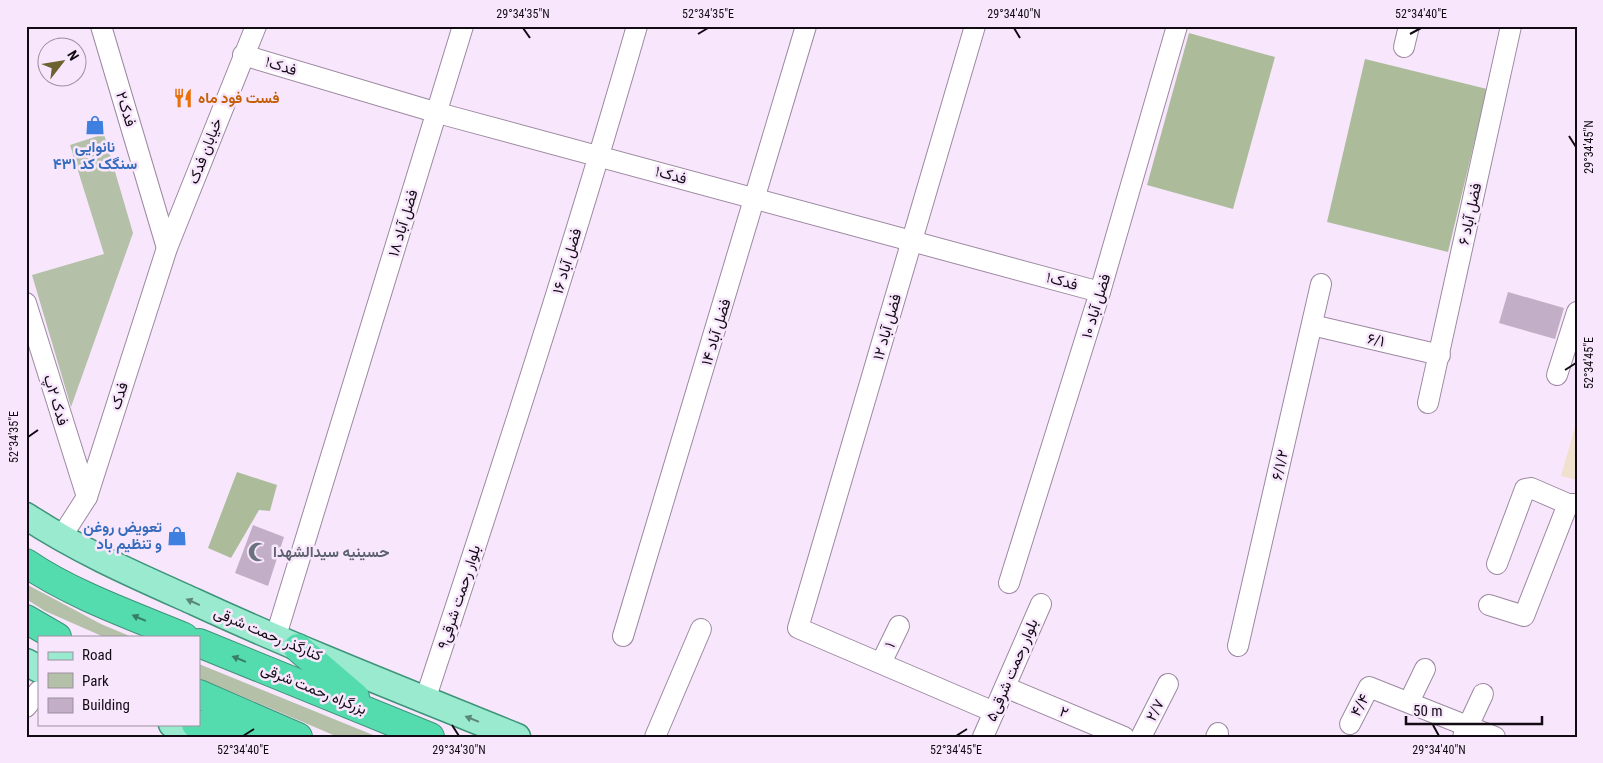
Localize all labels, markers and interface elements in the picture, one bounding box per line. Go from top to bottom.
text: 29°34'35"N [496,7,550,21]
text: 52°34'35"E [682,7,734,21]
text: 29°34'40"N [987,7,1041,21]
text: 52°34'40"E [1395,7,1447,21]
north arrow [38,38,88,88]
text: N [64,48,82,63]
street label: فدک۱ [263,53,299,79]
restaurant icon: فست فود ماه [172,87,194,109]
street label: فدک۲ [112,89,140,129]
place label: فست فود ماه [198,89,280,107]
shop icon: نانوایی سنگک کد ۴۳۱ [84,114,106,136]
street label: خیابان فدک [184,115,226,187]
text: 29°34'45"N [1582,120,1596,174]
place label: نانوایی سنگک کد ۴۳۱ [53,138,137,173]
street label: فدک۱ [653,162,689,188]
street label: فضل آباد ۶ [1455,181,1485,247]
street label: فضل آباد ۱۸ [384,187,422,259]
street label: فضل آباد ۱۶ [549,226,585,296]
street label: فدک۱ [1044,268,1080,294]
street label: فضل آباد ۱۰ [1078,272,1114,340]
street label: فضل آباد ۱۲ [869,292,905,362]
street label: فضل آباد ۱۴ [697,296,735,367]
street label: ۶/۱ [1366,329,1386,351]
text: 52°34'45"E [1582,337,1596,389]
street label: فدک ۲پ [39,372,72,428]
street label: فدک [106,380,132,412]
text: 52°34'35"E [7,411,21,463]
street label: ۶/۱/۲ [1268,448,1292,482]
place label: تعویض روغن و تنظیم باد [83,518,162,554]
shop icon: تعویض روغن و تنظیم باد [166,525,188,547]
mosque icon: حسینیه سیدالشهدا [247,541,269,563]
place label: حسینیه سیدالشهدا [273,543,389,561]
street label: بلوار رحمت شرقی۹ [434,543,485,652]
one-way arrow [186,597,200,605]
street label: کنارگذر رحمت شرقی [211,603,325,666]
one-way arrow [131,614,146,622]
street label: ۵بلوار رحمت شرقی [982,616,1043,725]
legend [38,636,200,726]
street label: ۱ [881,639,899,651]
text: Road [82,646,112,664]
one-way arrow [231,654,246,662]
street label: بزرگراه رحمت شرقی [258,660,369,719]
text: Park [82,672,109,690]
street label: ۴/۴ [1347,690,1373,719]
scale bar [1406,693,1542,725]
text: Building [82,696,130,714]
street label: ۲/۷ [1142,696,1168,724]
street label: ۲ [1057,702,1071,722]
text: 50 m [1413,702,1443,720]
one-way arrow [465,714,479,722]
text: 52°34'40"E [217,743,269,757]
text: 29°34'30"N [432,743,486,757]
text: 52°34'45"E [930,743,982,757]
text: 29°34'40"N [1412,743,1466,757]

